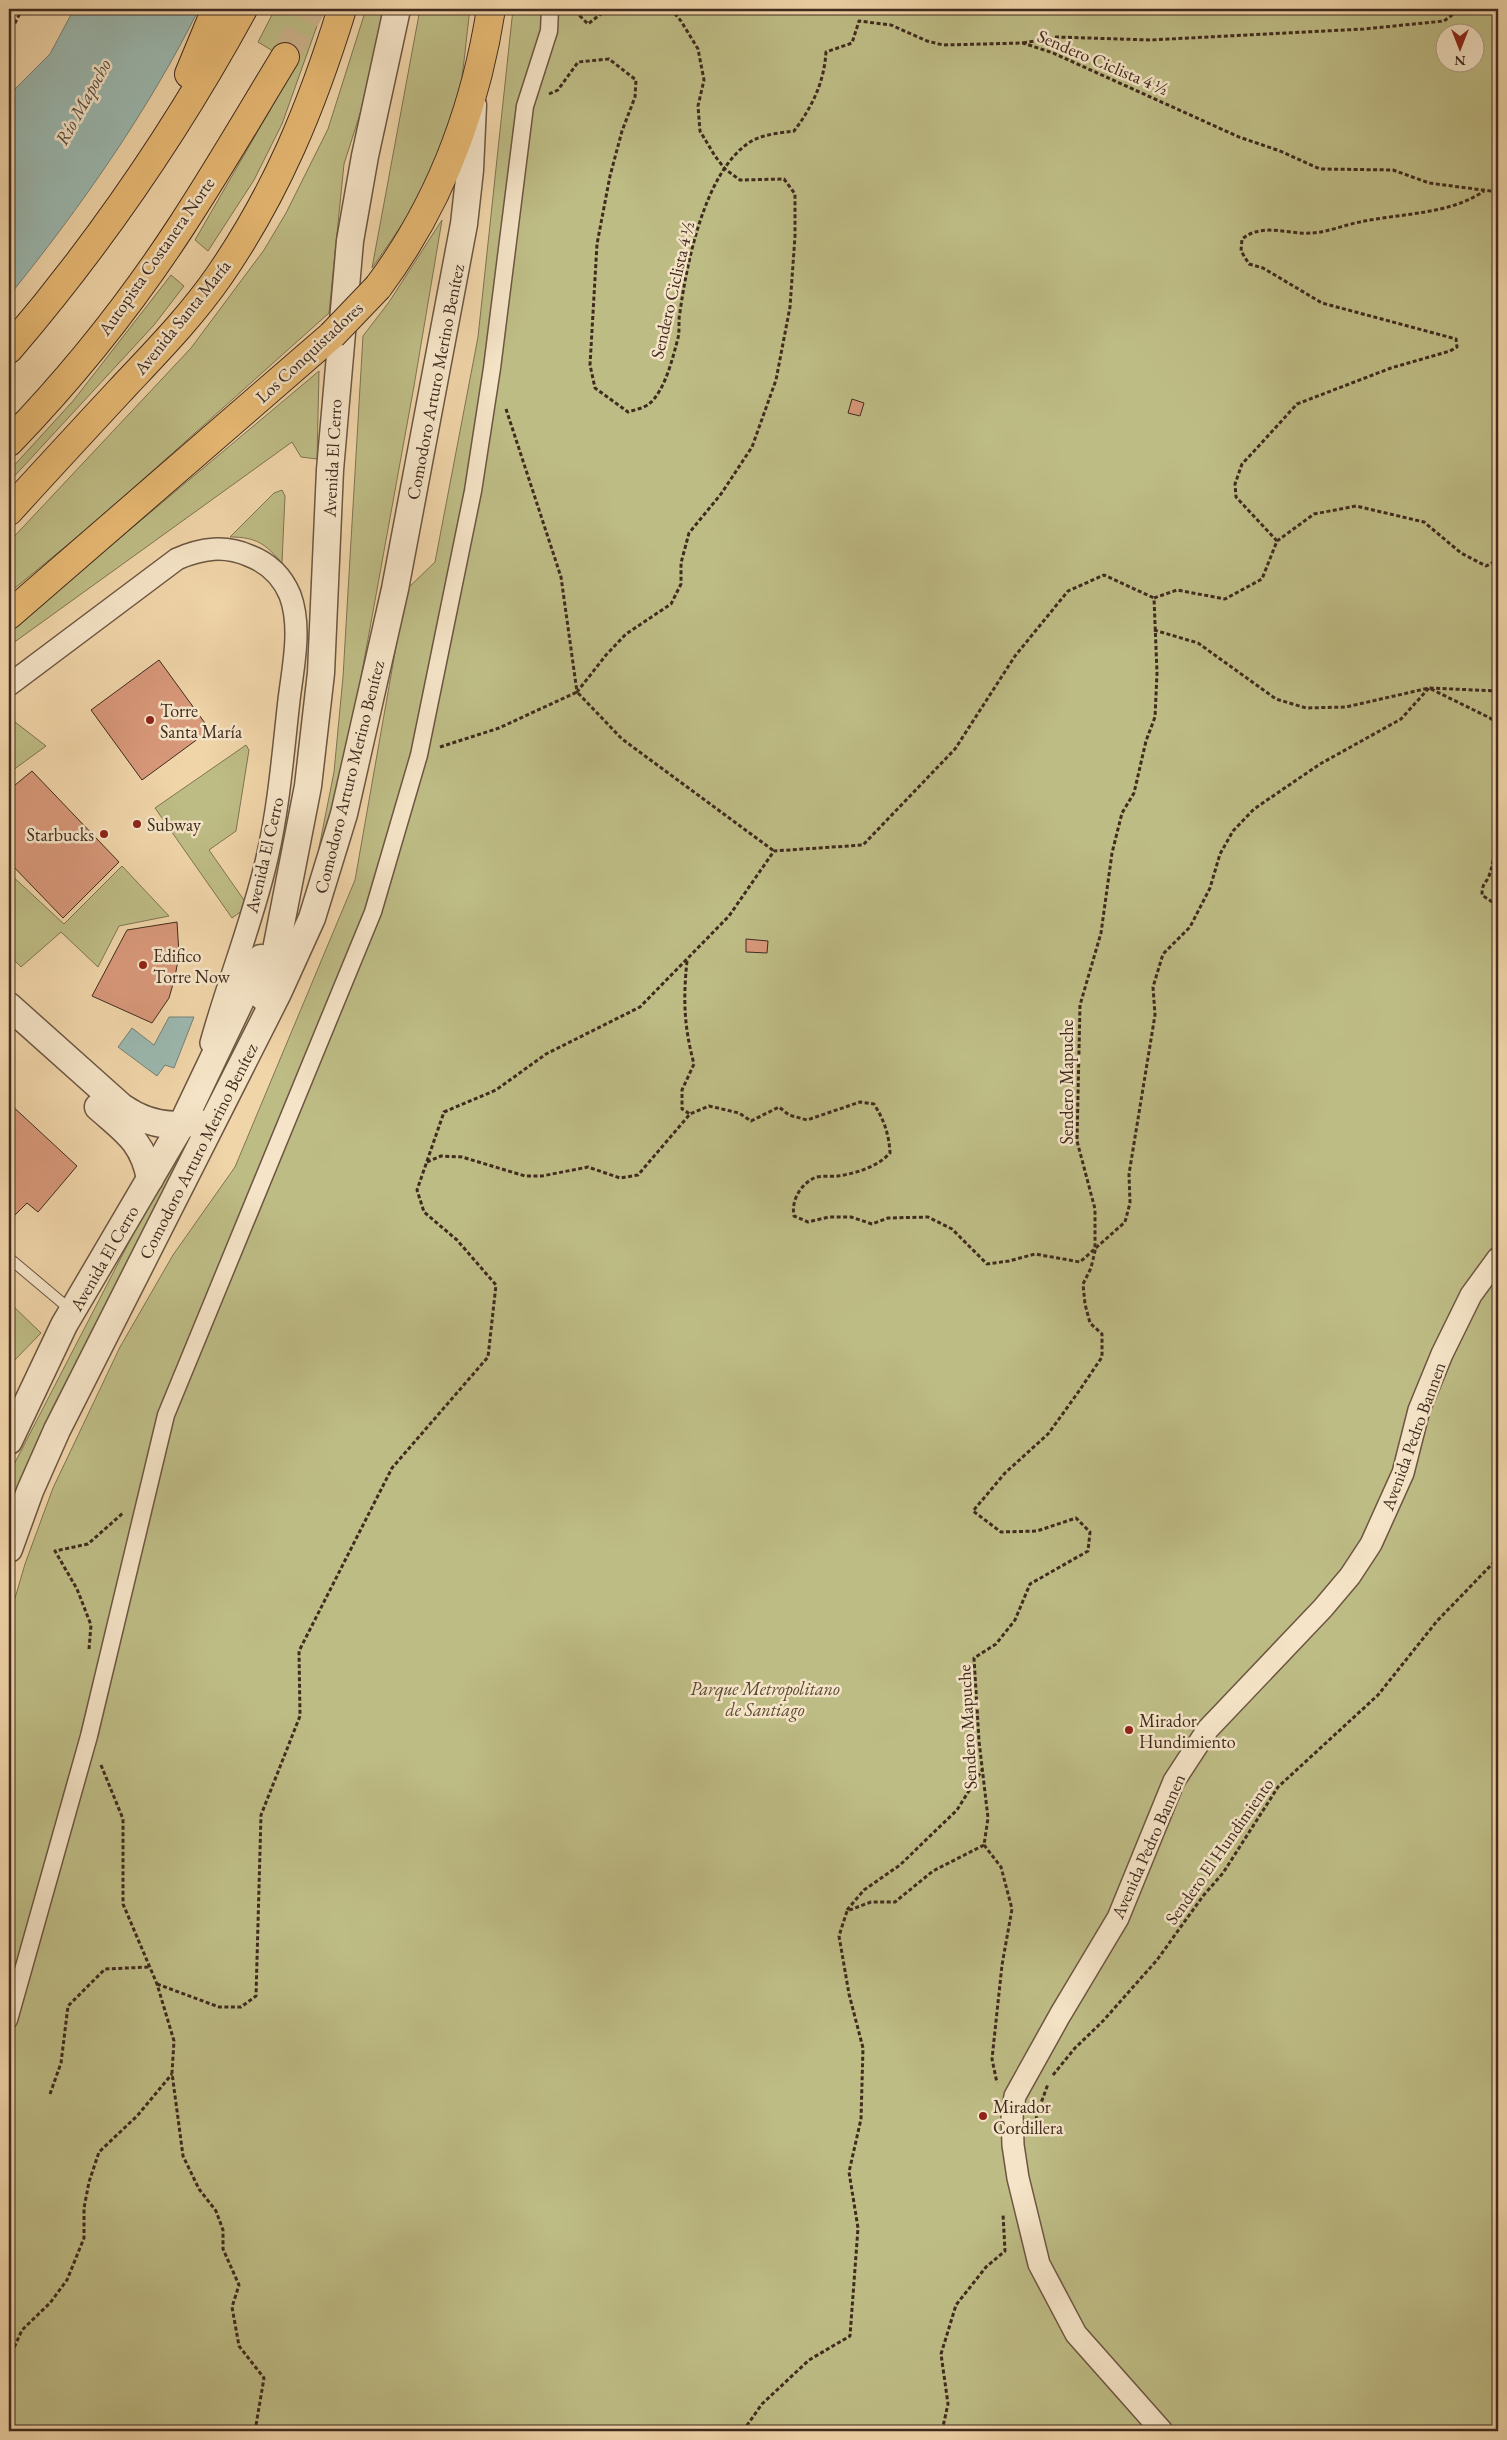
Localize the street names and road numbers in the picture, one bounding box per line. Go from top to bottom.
street label: Sendero Ciclista 4 ½ [1034,24,1172,100]
street label: Autopista Costanera Norte [92,172,219,340]
street label: Sendero Ciclista 4 ½ [645,219,699,361]
street label: Avenida Santa María [128,254,236,380]
street label: Comodoro Arturo Merino Benítez [401,262,469,502]
street label: Los Conquistadores [250,296,368,408]
street label: Avenida El Cerro [317,398,347,519]
street label: Comodoro Arturo Merino Benítez [309,658,389,896]
street label: Avenida El Cerro [239,795,289,916]
street label: Sendero Mapuche [1055,1019,1078,1145]
street label: Comodoro Arturo Merino Benítez [133,1039,263,1263]
street label: Avenida El Cerro [64,1201,144,1316]
street label: Avenida Pedro Bannen [1375,1358,1451,1514]
street label: Sendero Mapuche [952,1664,982,1790]
street label: Avenida Pedro Bannen [1105,1770,1190,1923]
street label: Sendero El Hundimiento [1160,1773,1278,1929]

